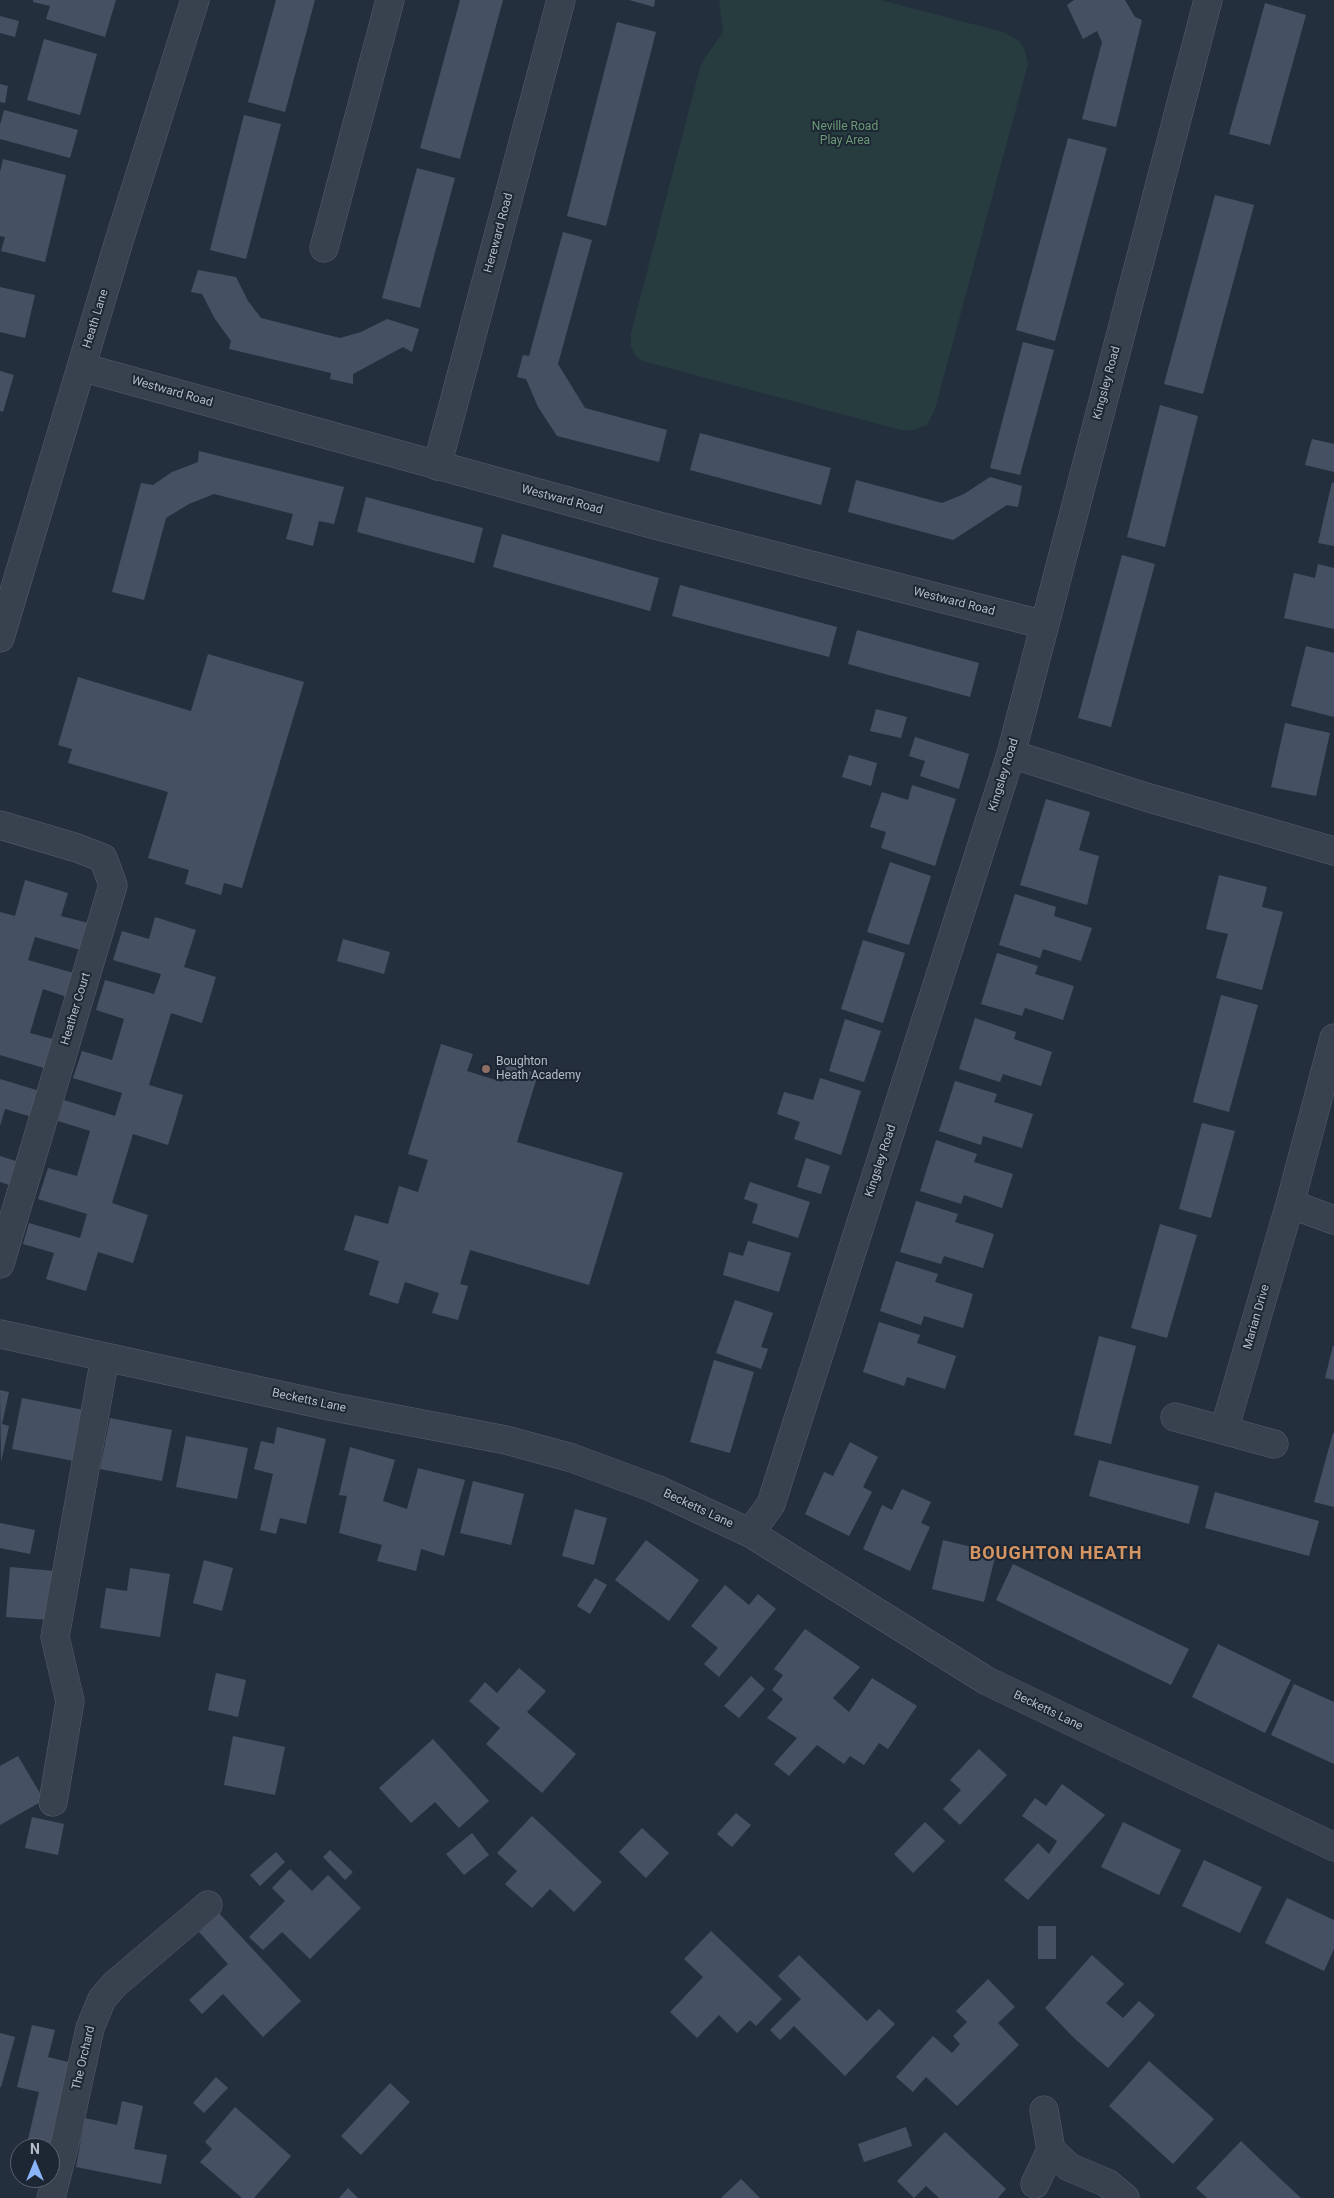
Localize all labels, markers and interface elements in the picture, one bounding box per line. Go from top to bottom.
park label: Neville Road Play Area [812,120,878,148]
street label: Hereward Road [481,192,517,274]
street label: Heath Lane [80,288,112,350]
street label: Kingsley Road [1090,345,1124,421]
street label: Westward Road [130,374,214,410]
street label: Westward Road [520,482,604,518]
street label: Westward Road [912,585,996,619]
street label: Kingsley Road [986,737,1022,813]
street label: Heather Court [58,971,94,1047]
place label: Boughton Heath Academy [496,1055,581,1083]
marker: Boughton Heath Academy [480,1063,492,1075]
street label: Kingsley Road [863,1123,899,1199]
street label: Marian Drive [1241,1283,1273,1351]
street label: Becketts Lane [271,1386,347,1416]
street label: Becketts Lane [661,1487,735,1531]
district label: BOUGHTON HEATH [968,1543,1144,1565]
street label: Becketts Lane [1011,1688,1085,1734]
street label: The Orchard [70,2024,98,2092]
north arrow [10,2138,60,2188]
text: N [30,2141,40,2157]

